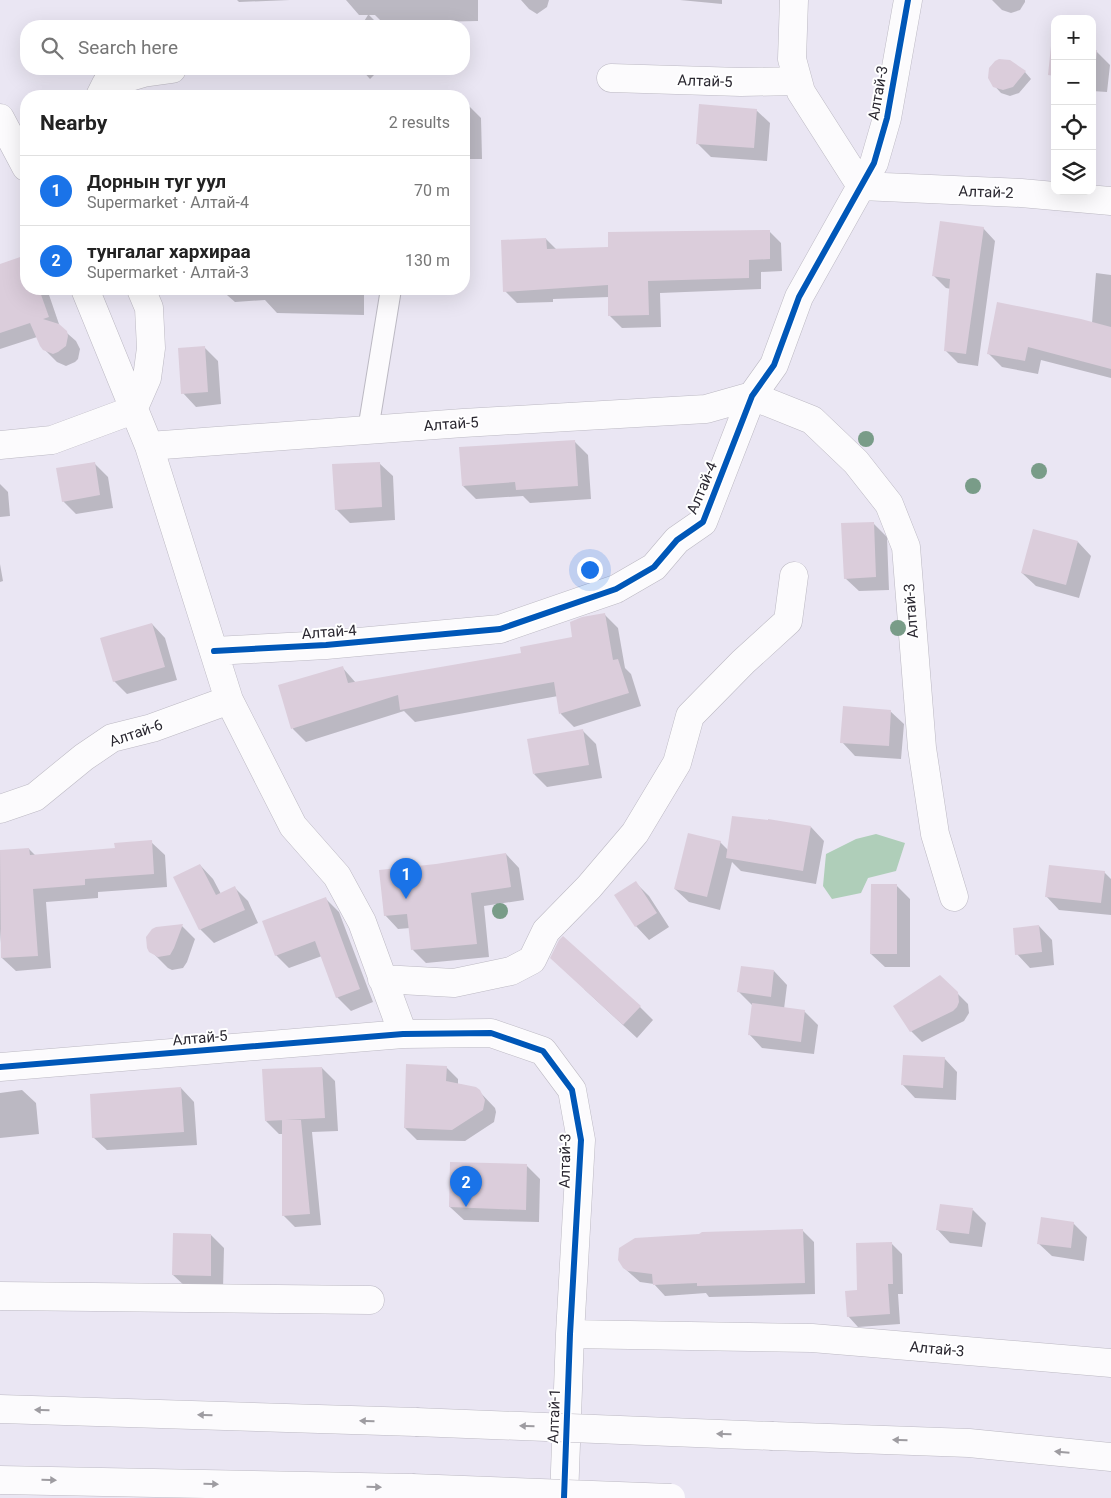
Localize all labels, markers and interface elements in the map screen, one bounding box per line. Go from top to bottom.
map controls [1051,15,1096,195]
button: + [1051,15,1096,60]
search box [20,20,470,75]
icon: search [38,34,66,62]
text: Search here [78,36,178,59]
button: − [1051,60,1096,105]
street label: Алтай-3 [864,64,892,122]
street label: Алтай-5 [677,71,733,91]
button: locate [1051,105,1096,150]
text: Nearby [40,111,107,135]
text: 2 results [389,113,450,132]
button: layers [1051,150,1096,195]
text: Дорнын туг уул [87,170,226,193]
text: 1 [51,181,61,200]
text: 70 m [414,181,450,200]
street label: Алтай-2 [958,182,1014,202]
text: Supermarket · Алтай-4 [87,193,249,212]
text: тунгалаг хархираа [87,240,251,263]
text: 2 [51,251,61,270]
text: 130 m [405,251,450,270]
text: Supermarket · Алтай-3 [87,263,249,282]
street label: Алтай-5 [423,413,479,435]
street label: Алтай-4 [683,459,721,517]
your location [577,557,603,583]
street label: Алтай-3 [900,583,922,639]
street label: Алтай-4 [301,621,358,643]
street label: Алтай-6 [107,716,165,750]
pin: 1 [390,858,422,899]
street label: Алтай-5 [172,1027,228,1049]
street label: Алтай-3 [556,1133,574,1189]
pin: 2 [450,1166,482,1207]
street label: Алтай-3 [909,1338,965,1360]
street label: Алтай-1 [544,1388,564,1444]
one-way arrow [34,1406,50,1414]
one-way arrow [197,1411,213,1419]
one-way arrow [359,1416,375,1424]
one-way arrow [518,1422,534,1430]
one-way arrow [716,1429,732,1437]
one-way arrow [892,1436,908,1444]
one-way arrow [1054,1448,1070,1456]
one-way arrow [41,1477,57,1485]
one-way arrow [203,1480,219,1488]
one-way arrow [366,1483,382,1491]

